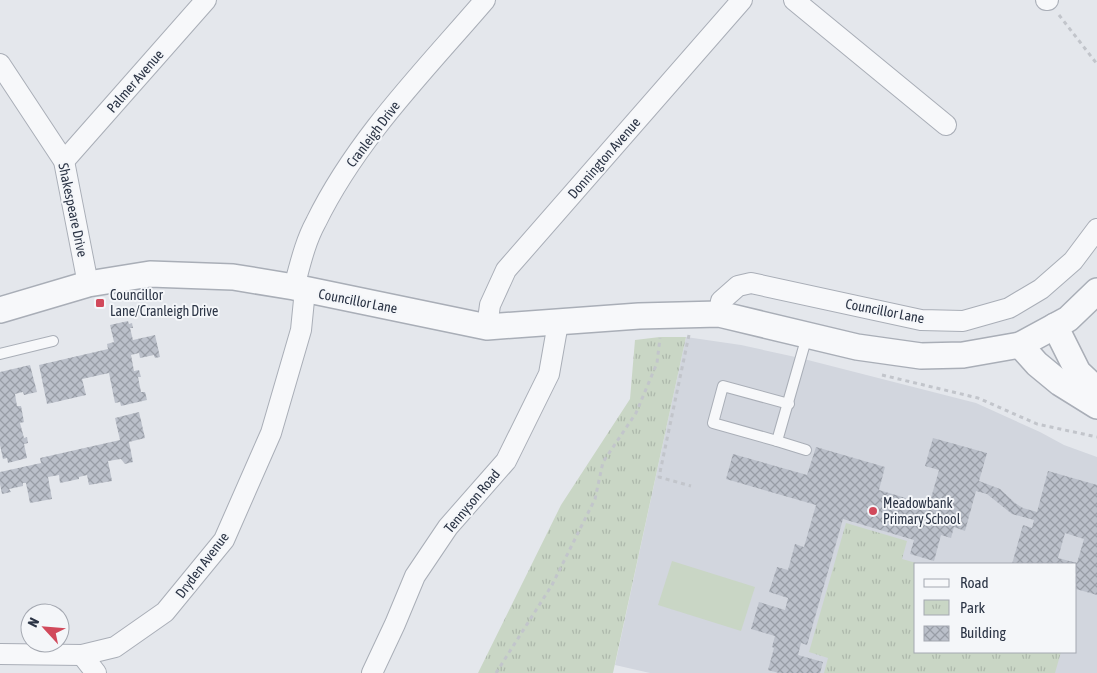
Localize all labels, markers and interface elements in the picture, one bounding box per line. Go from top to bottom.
street label: Palmer Avenue [103,46,167,116]
street label: Cranleigh Drive [343,98,403,170]
street label: Donnington Avenue [565,114,643,202]
street label: Shakespeare Drive [55,162,91,258]
street label: Councillor Lane [317,286,399,316]
place label: Councillor Lane/Cranleigh Drive [110,287,218,319]
street label: Councillor Lane [844,296,926,326]
marker: Councillor Lane/Cranleigh Drive [94,297,106,309]
street label: Tennyson Road [441,466,503,536]
place label: Meadowbank Primary School [883,495,961,527]
marker: Meadowbank Primary School [867,505,879,517]
street label: Dryden Avenue [172,529,232,601]
legend [914,563,1077,653]
text: Road [960,574,989,591]
text: Park [960,599,985,616]
north arrow [20,603,70,653]
text: N [24,615,42,630]
text: Building [960,624,1006,641]

